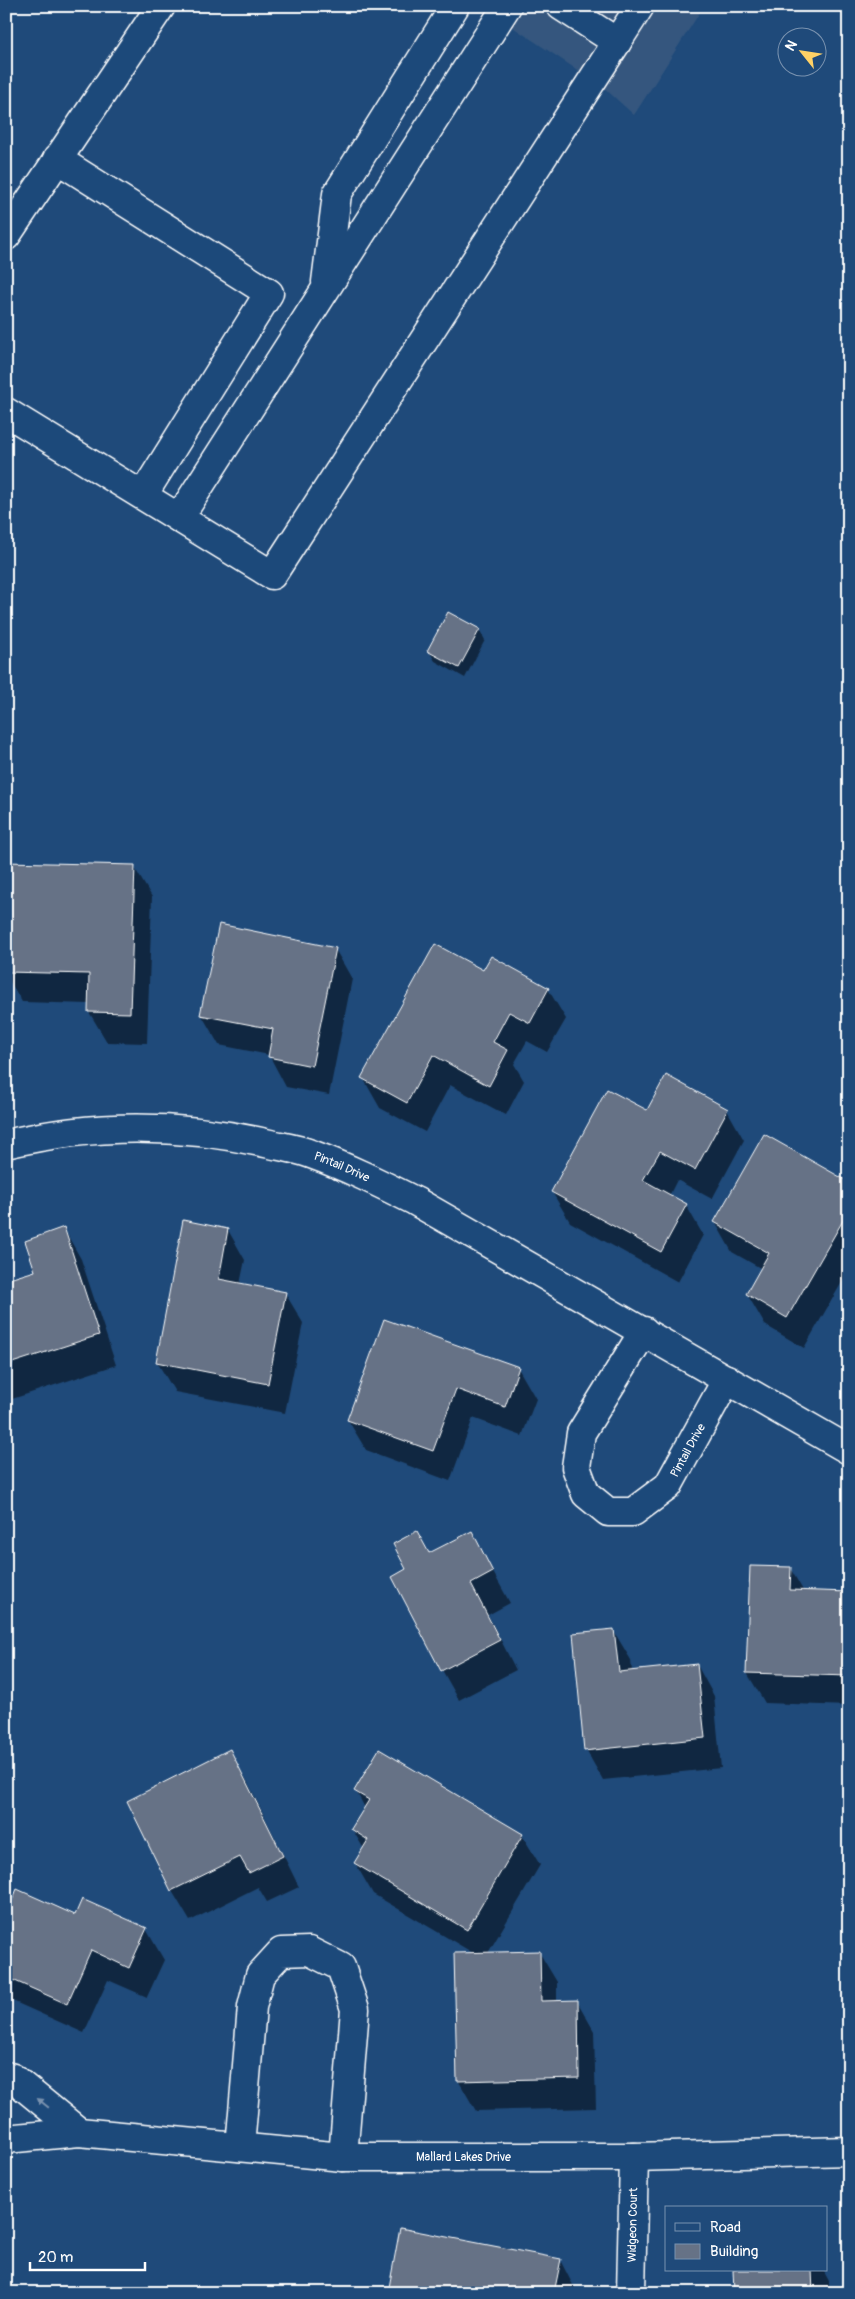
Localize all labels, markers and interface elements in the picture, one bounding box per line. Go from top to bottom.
north arrow [778,28,828,78]
text: N [781,37,801,54]
street label: Pintail Drive [312,1149,372,1186]
street label: Pintail Drive [667,1421,709,1480]
one-way arrow [37,2097,50,2108]
street label: Mallard Lakes Drive [416,2150,511,2165]
street label: Widgeon Court [625,2187,641,2263]
legend [665,2206,828,2272]
text: Road [710,2218,741,2237]
scale bar [30,2239,145,2271]
text: Building [710,2242,758,2261]
text: 20 m [38,2248,73,2267]

